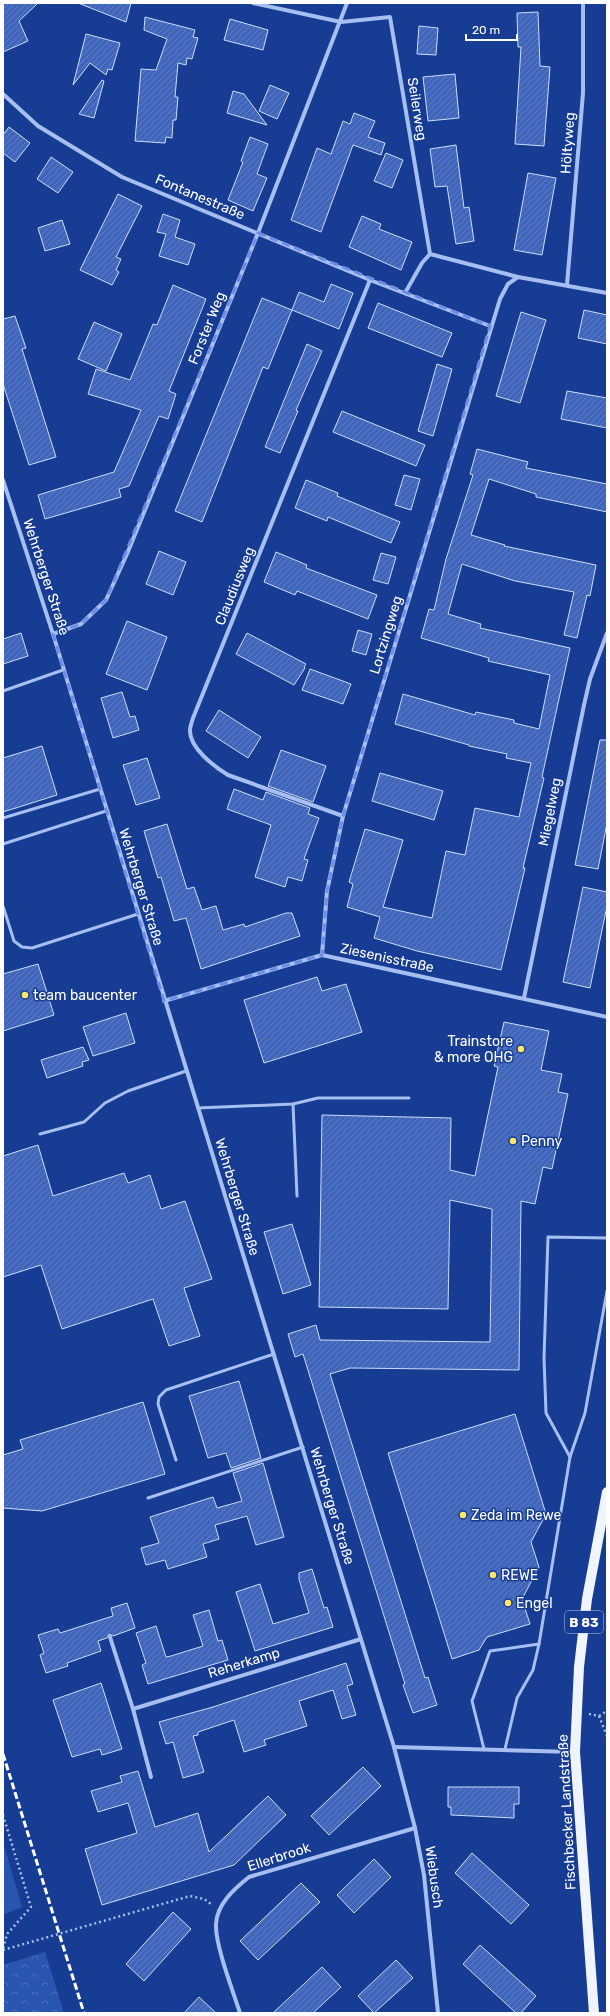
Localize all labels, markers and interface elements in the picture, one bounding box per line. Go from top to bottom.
scale bar [466,16,517,42]
text: 20 m [472,23,500,37]
street label: Seilerweg [404,76,430,142]
street label: Höltyweg [557,112,579,174]
street label: Fontanestraße [153,170,247,224]
street label: Forster Weg [185,289,229,367]
street label: Wehrberger Straße [19,516,73,638]
street label: Claudiusweg [212,544,258,628]
street label: Lortzingweg [366,594,406,676]
street label: Miegelweg [535,776,565,848]
street label: Wehrberger Straße [115,826,167,948]
street label: Ziesenisstraße [339,940,436,976]
place label: team baucenter [33,987,138,1004]
marker: team baucenter [20,990,30,1000]
place label: Trainstore & more OHG [434,1033,513,1066]
marker: Trainstore & more OHG [516,1044,526,1054]
place label: Penny [521,1133,562,1150]
street label: Wehrberger Straße [211,1136,263,1258]
marker: Penny [508,1136,518,1146]
street label: Wehrberger Straße [306,1445,358,1567]
place label: Zeda im Rewe [471,1507,562,1524]
marker: Zeda im Rewe [458,1510,468,1520]
place label: REWE [501,1567,538,1584]
marker: REWE [488,1570,498,1580]
place label: Engel [516,1595,553,1612]
marker: Engel [503,1598,513,1608]
road number: B 83 [565,1611,603,1633]
street label: Reherkamp [206,1644,282,1682]
street label: Fischbecker Landstraße [554,1733,580,1890]
street label: Ellerbrook [245,1839,313,1875]
street label: Wiebusch [421,1845,447,1909]

